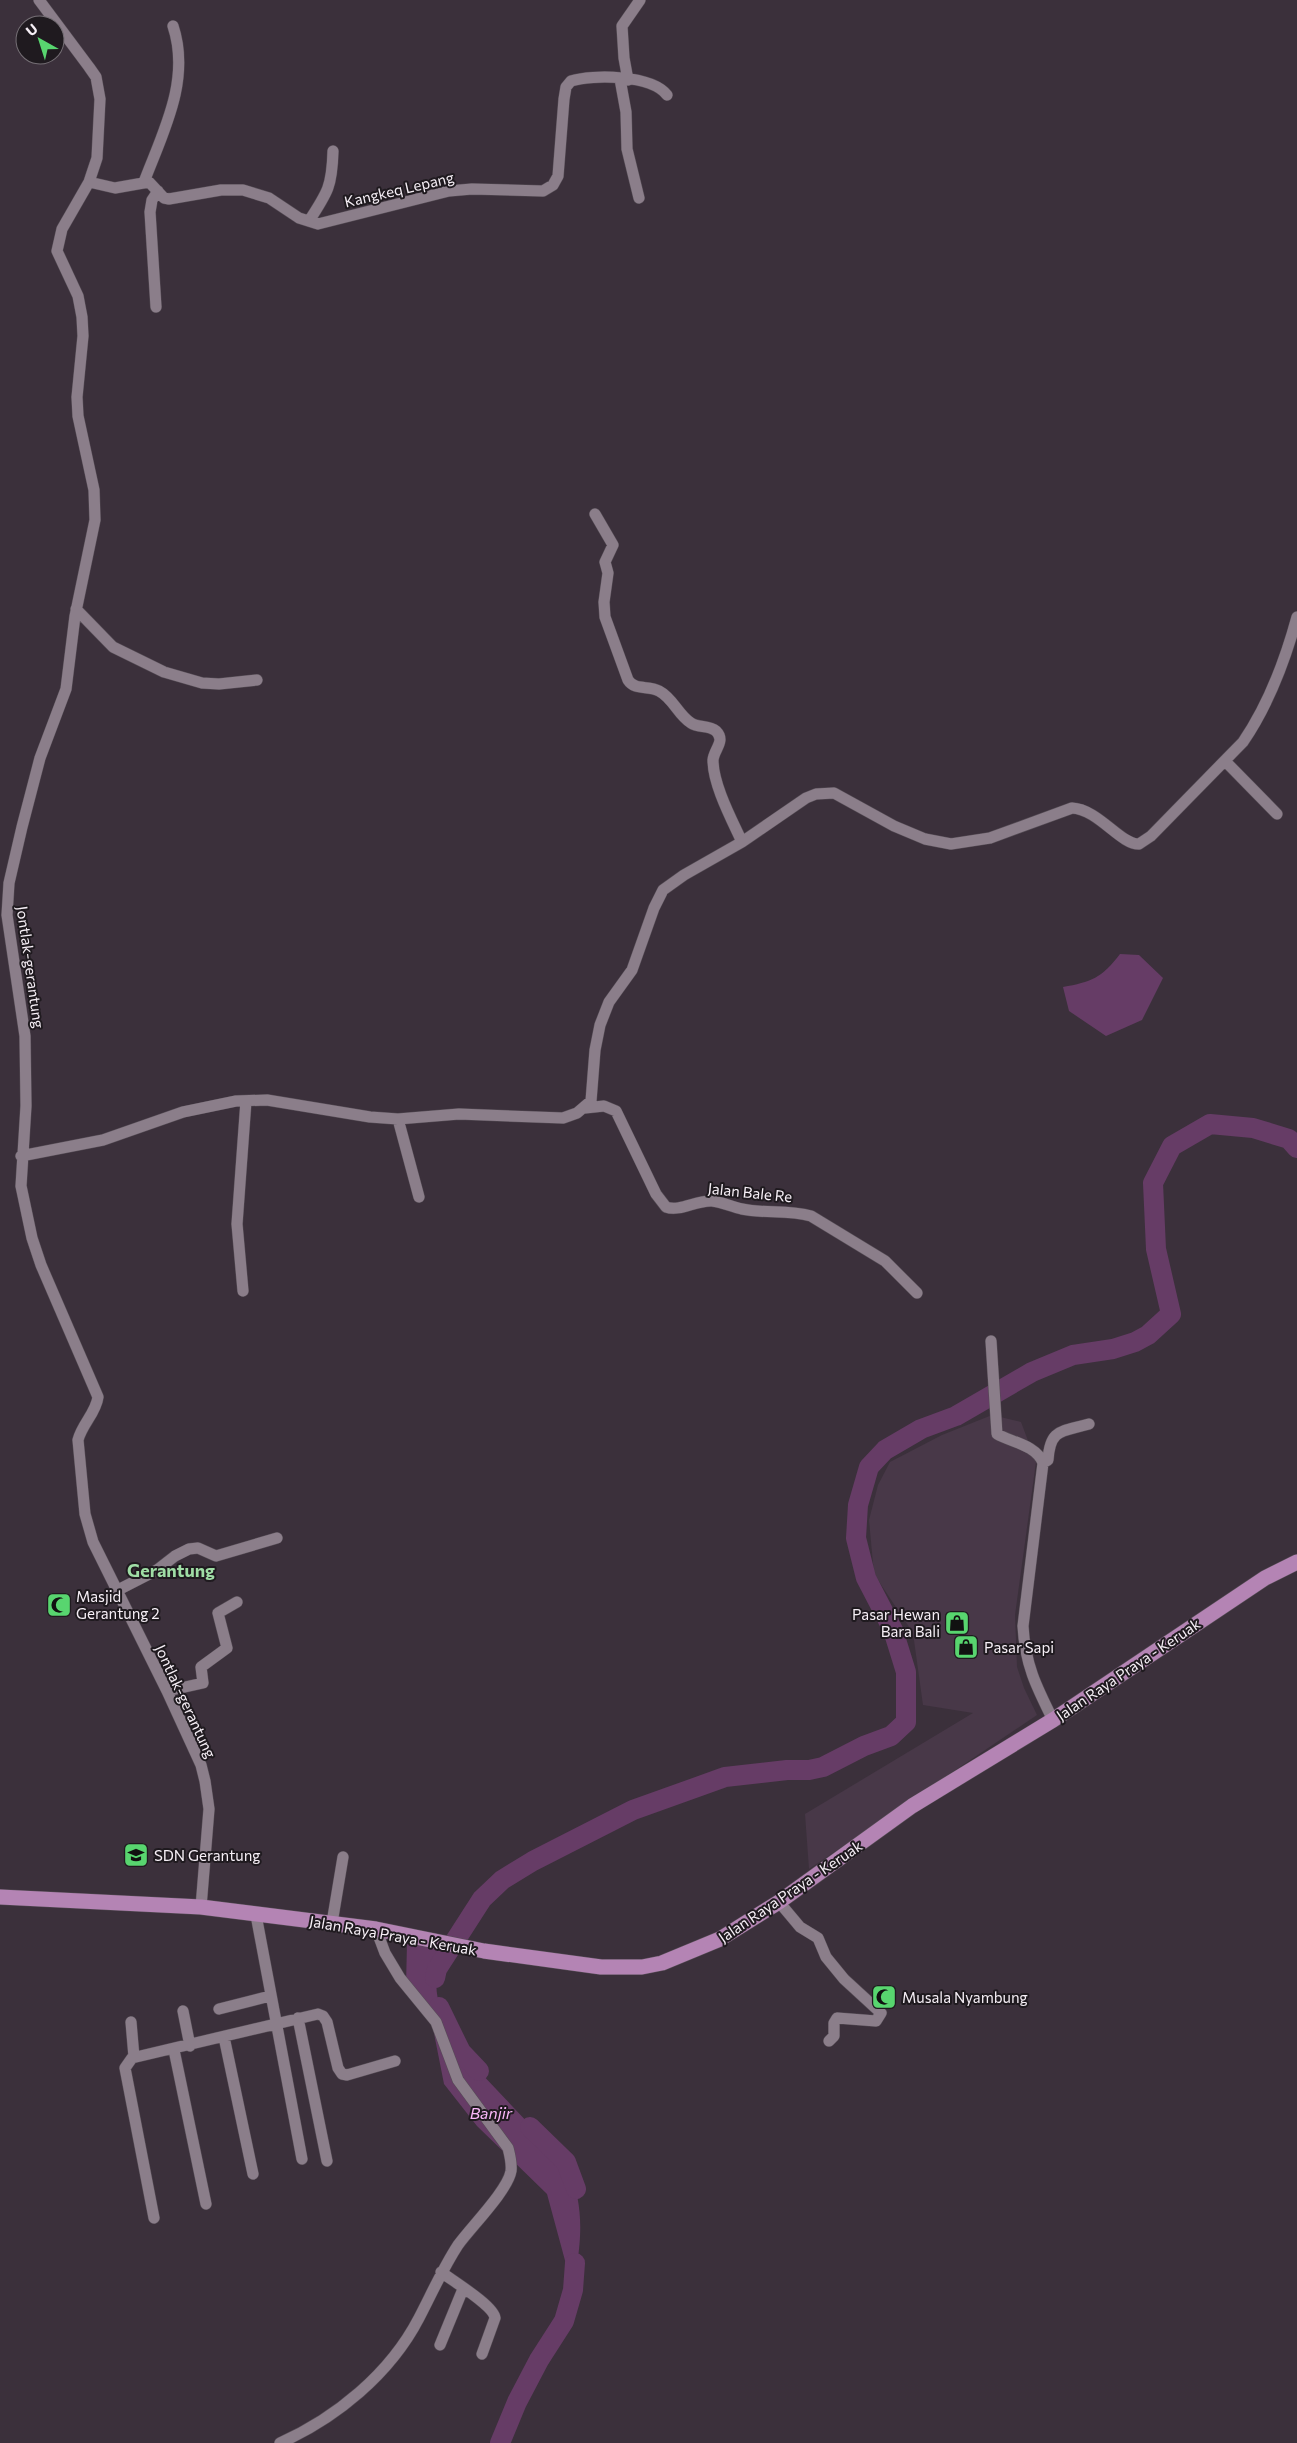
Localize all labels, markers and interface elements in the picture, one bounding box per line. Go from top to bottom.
north arrow [15,15,65,65]
text: U [22,20,41,39]
street label: Kangkeq Lepang [342,168,456,210]
street label: Jontlak-gerantung [14,905,48,1029]
street label: Jalan Bale Re [707,1179,793,1205]
district label: Gerantung [127,1559,215,1581]
place label: Masjid Gerantung 2 [76,1587,160,1622]
mosque icon: Masjid Gerantung 2 [46,1592,72,1618]
place label: Pasar Hewan Bara Bali [852,1605,940,1640]
shop icon: Pasar Hewan Bara Bali [944,1610,970,1636]
street label: Jalan Raya Praya - Keruak [1053,1614,1203,1724]
shop icon: Pasar Sapi [953,1634,979,1660]
place label: Pasar Sapi [984,1638,1054,1656]
street label: Jontlak-gerantung [152,1641,220,1761]
street label: Jalan Raya Praya - Keruak [715,1836,865,1946]
school or university icon: SDN Gerantung [123,1842,149,1868]
place label: SDN Gerantung [154,1846,260,1864]
street label: Jalan Raya Praya - Keruak [308,1911,478,1959]
mosque icon: Musala Nyambung [871,1984,897,2010]
place label: Musala Nyambung [902,1988,1028,2006]
water label: Banjir [470,2103,513,2122]

